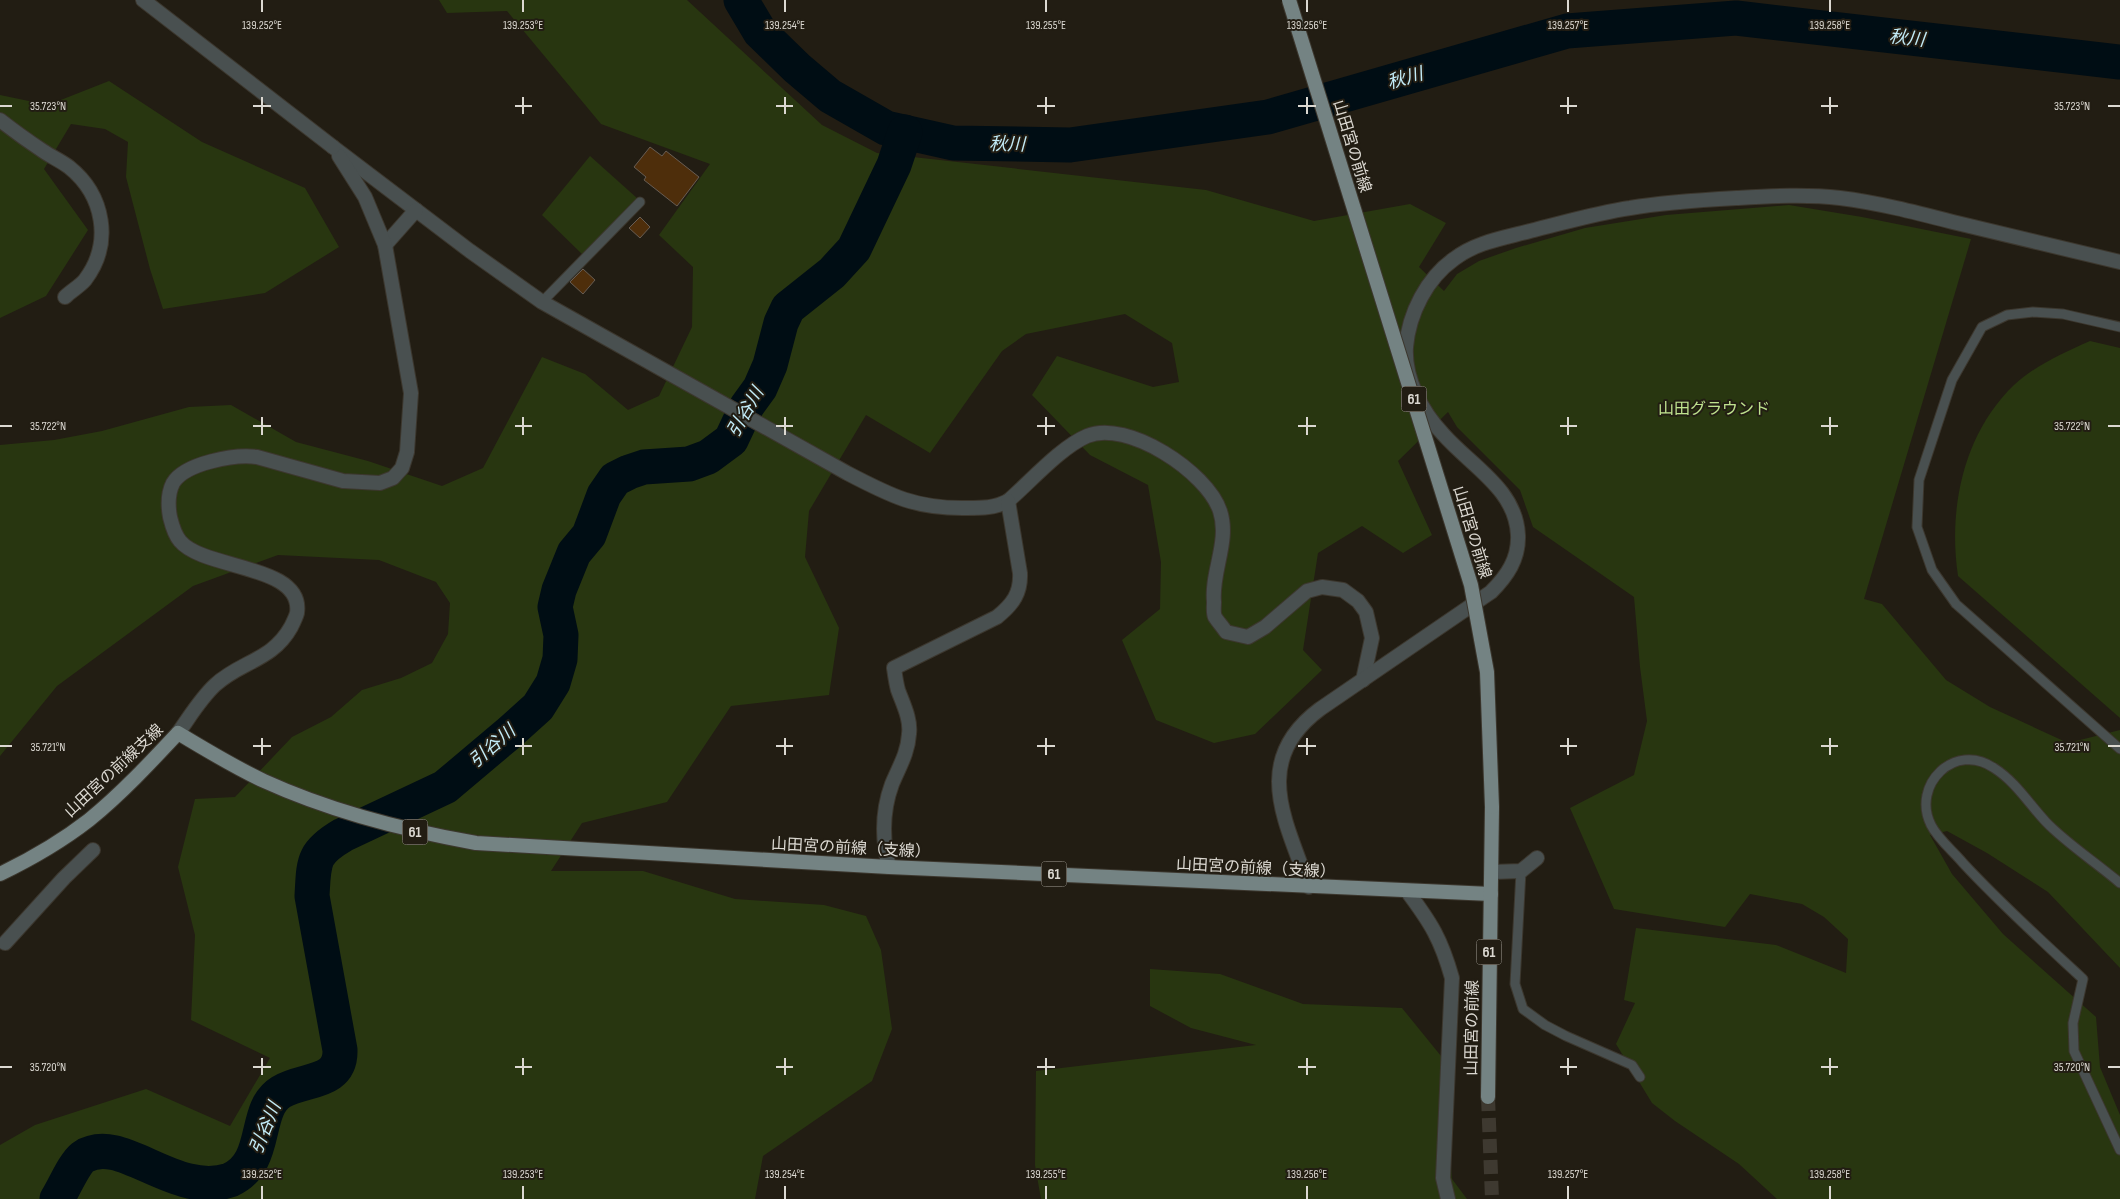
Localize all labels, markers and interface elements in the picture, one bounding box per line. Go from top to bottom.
text: 139.252°E [242,18,282,33]
text: 139.253°E [503,18,543,33]
text: 139.254°E [765,18,805,33]
text: 139.255°E [1026,18,1066,33]
text: 139.256°E [1287,18,1327,33]
text: 139.257°E [1548,18,1588,33]
text: 139.258°E [1810,18,1850,33]
water label: 秋川 [1888,26,1928,51]
water label: 秋川 [1385,63,1427,94]
street label: 山田宮の前線 [1328,98,1375,195]
text: 35.723°N [30,99,66,114]
text: 35.723°N [2054,99,2090,114]
water label: 秋川 [989,134,1027,155]
water label: 引谷川 [723,382,769,441]
road number: 61 [1402,386,1426,412]
park label: 山田グラウンド [1658,400,1770,419]
text: 35.722°N [30,419,66,434]
text: 35.722°N [2054,419,2090,434]
street label: 山田宮の前線 [1448,484,1495,581]
water label: 引谷川 [465,719,521,772]
street label: 山田宮の前線支線 [61,720,167,822]
text: 35.721°N [31,740,65,755]
text: 35.721°N [2055,740,2089,755]
road number: 61 [402,820,428,844]
street label: 山田宮の前線（支線） [771,835,931,862]
street label: 山田宮の前線（支線） [1176,855,1336,882]
road number: 61 [1042,862,1066,886]
road number: 61 [1476,940,1502,964]
street label: 山田宮の前線 [1462,980,1483,1076]
text: 35.720°N [30,1060,66,1075]
text: 35.720°N [2054,1060,2090,1075]
water label: 引谷川 [246,1097,286,1157]
text: 139.252°E [242,1167,282,1182]
text: 139.253°E [503,1167,543,1182]
text: 139.254°E [765,1167,805,1182]
text: 139.255°E [1026,1167,1066,1182]
text: 139.256°E [1287,1167,1327,1182]
text: 139.257°E [1548,1167,1588,1182]
text: 139.258°E [1810,1167,1850,1182]

